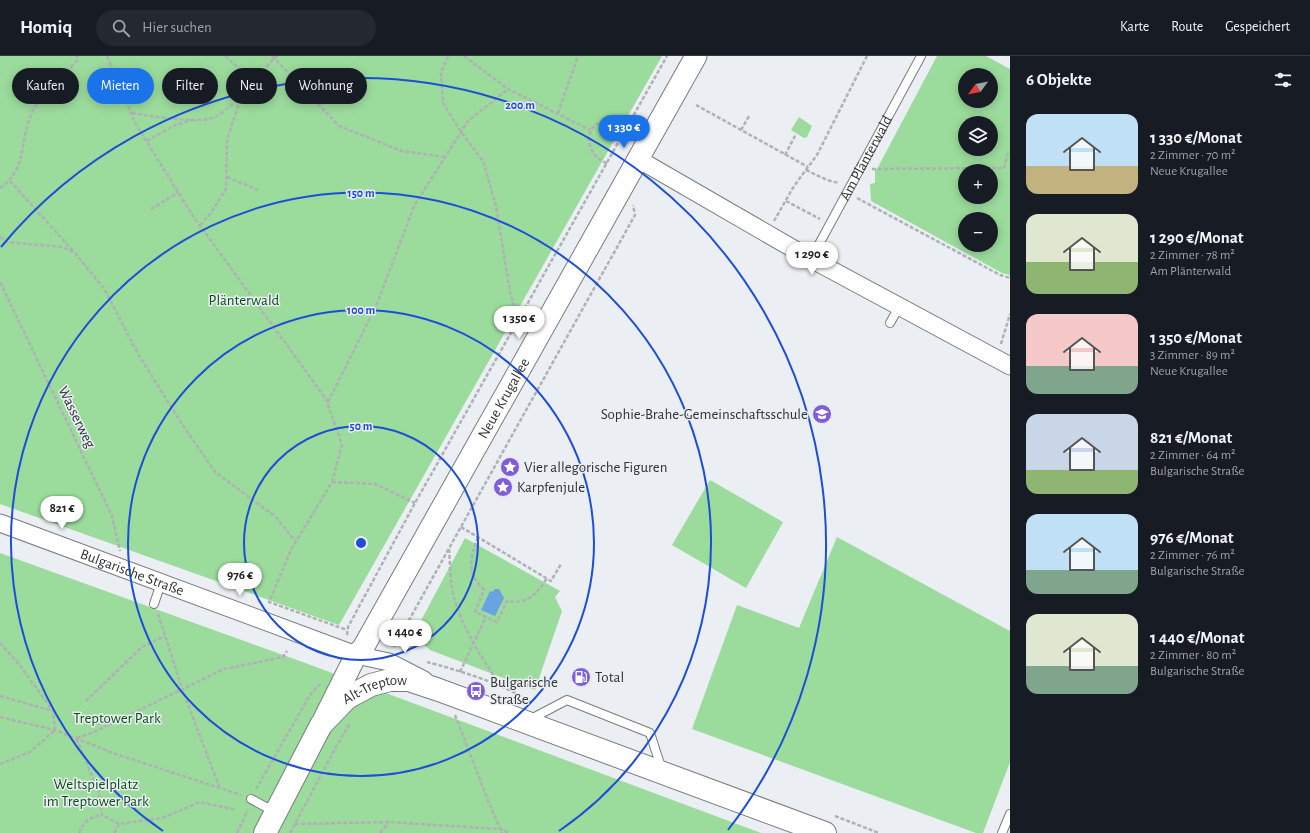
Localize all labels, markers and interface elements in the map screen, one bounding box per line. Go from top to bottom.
search box [96,10,376,46]
icon: search [110,17,132,39]
text: Homiq [20,18,72,37]
text: Hier suchen [142,20,212,35]
text: Karte [1120,20,1149,34]
text: Route [1171,20,1203,34]
text: Gespeichert [1225,20,1290,34]
chip: Kaufen [12,68,79,104]
chip: Mieten [87,68,154,104]
chip: Filter [162,68,218,104]
chip: Neu [226,68,277,104]
chip: Wohnung [285,68,367,104]
north arrow [958,68,998,108]
map controls [958,68,998,252]
icon: filters [1272,69,1294,91]
text: 6 Objekte [1026,71,1091,88]
text: 200 m [505,99,535,111]
street label: Am Plänterwald [837,113,895,203]
pin: 1 330 € [587,115,661,149]
button: layers [958,116,998,156]
text: 1 330 € [608,121,640,134]
text: 1 330 €/Monat [1150,129,1242,146]
icon: home [1058,130,1106,178]
text: 2 Zimmer · 70 m² [1150,149,1236,162]
button: + [958,164,998,204]
text: Neue Krugallee [1150,165,1228,178]
text: 150 m [347,187,375,199]
button: − [958,212,998,252]
text: 1 290 €/Monat [1150,229,1244,246]
icon: home [1058,230,1106,278]
pin: 1 290 € [775,242,849,276]
text: 1 290 € [795,248,829,261]
text: 2 Zimmer · 78 m² [1150,249,1235,262]
text: Am Plänterwald [1150,265,1231,278]
park label: Plänterwald [209,293,280,308]
text: 100 m [347,304,375,316]
pin: 1 350 € [482,306,556,340]
text: 1 350 € [503,312,535,325]
text: 1 350 €/Monat [1150,329,1242,346]
icon: home [1058,330,1106,378]
text: 3 Zimmer · 89 m² [1150,349,1235,362]
street label: Neue Krugallee [475,356,533,441]
text: Neue Krugallee [1150,365,1228,378]
street label: Wasserweg [55,384,98,451]
school or university icon: Sophie-Brahe-Gemeinschaftsschule [811,403,833,425]
place label: Sophie-Brahe-Gemeinschaftsschule [601,407,808,422]
text: 50 m [350,420,373,432]
text: 821 €/Monat [1150,429,1232,446]
icon: home [1058,430,1106,478]
text: 2 Zimmer · 64 m² [1150,449,1236,462]
place icon: Vier allegorische Figuren [499,456,521,478]
place label: Vier allegorische Figuren [524,460,667,475]
text: Bulgarische Straße [1150,465,1244,478]
place icon: Karpfenjule [492,476,514,498]
place label: Karpfenjule [517,480,585,495]
pin: 821 € [34,496,90,530]
text: 821 € [49,502,75,515]
text: 976 €/Monat [1150,529,1234,546]
icon: home [1058,530,1106,578]
centre of rings [354,536,368,550]
street label: Bulgarische Straße [78,546,186,599]
text: 2 Zimmer · 76 m² [1150,549,1235,562]
pin: 976 € [212,563,268,597]
text: Bulgarische Straße [1150,565,1244,578]
text: 976 € [227,569,253,582]
pin: 1 440 € [368,620,442,654]
text: 1 440 € [388,626,422,639]
text: 1 440 €/Monat [1150,629,1244,646]
icon: home [1058,630,1106,678]
text: 2 Zimmer · 80 m² [1150,649,1236,662]
text: Bulgarische Straße [1150,665,1244,678]
fuel station icon: Total [570,666,592,688]
place label: Total [595,670,624,685]
street label: Alt-Treptow [340,673,407,707]
place label: Bulgarische Straße [490,675,558,707]
bus stop icon: Bulgarische Straße [465,680,487,702]
park label: Treptower Park [73,711,161,726]
park label: Weltspielplatz im Treptower Park [43,777,149,809]

